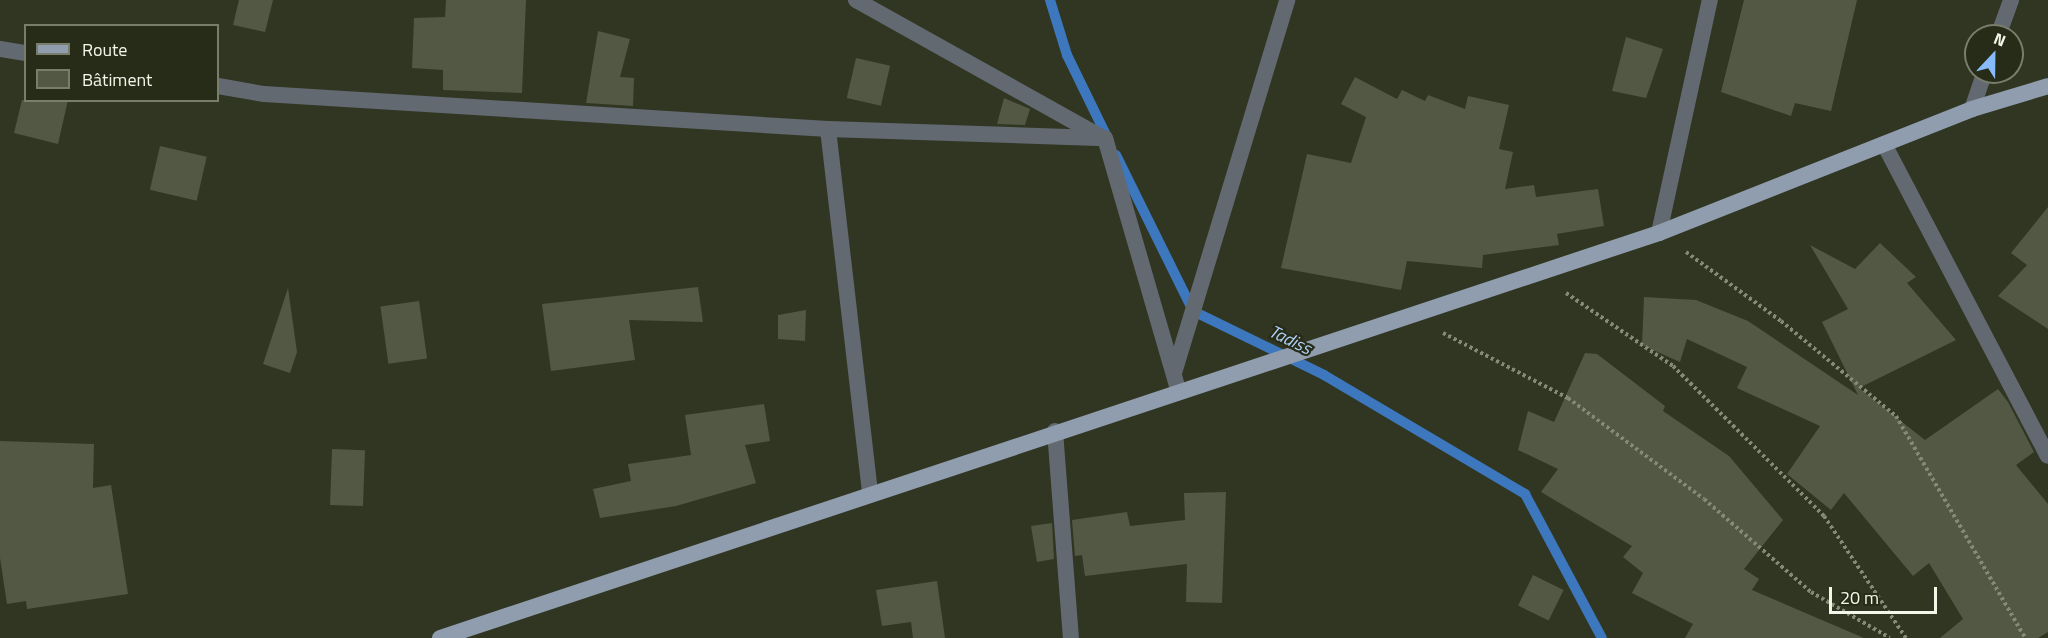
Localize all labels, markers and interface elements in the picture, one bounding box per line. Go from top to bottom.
legend [24,24,219,102]
north arrow [1964,24,2024,84]
text: N [1990,26,2010,52]
text: Route [82,36,127,63]
text: Bâtiment [82,66,152,93]
water label: Tadiss [1265,321,1315,359]
scale bar [1832,575,1940,613]
text: 20 m [1840,584,1879,611]

